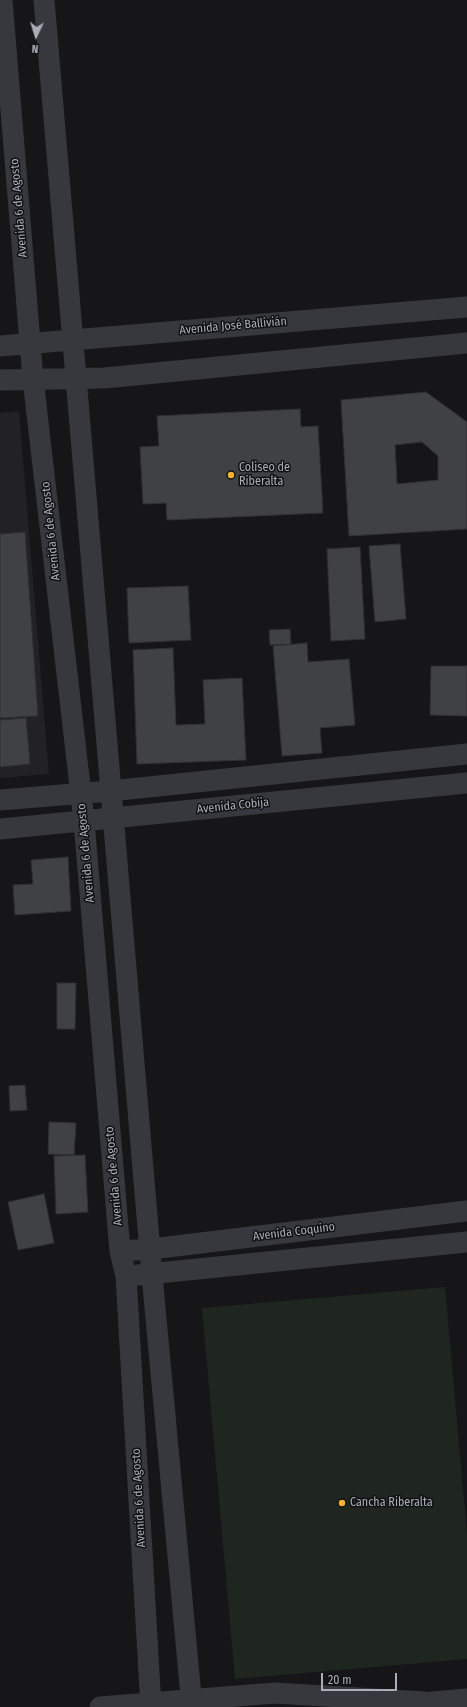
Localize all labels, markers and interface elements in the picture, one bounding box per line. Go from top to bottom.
north arrow [16,16,56,56]
text: N [31,42,39,55]
street label: Avenida 6 de Agosto [8,158,30,258]
street label: Avenida José Ballivián [179,314,287,338]
place label: Coliseo de Riberalta [239,461,290,489]
marker: Coliseo de Riberalta [226,470,236,480]
street label: Avenida 6 de Agosto [39,481,63,581]
street label: Avenida Cobija [196,795,270,817]
street label: Avenida 6 de Agosto [75,803,97,903]
street label: Avenida 6 de Agosto [103,1126,125,1226]
street label: Avenida Coquino [252,1220,336,1244]
street label: Avenida 6 de Agosto [129,1448,149,1548]
place label: Cancha Riberalta [350,1496,433,1510]
marker: Cancha Riberalta [337,1498,347,1508]
scale bar [323,1665,399,1691]
text: 20 m [328,1673,352,1687]

